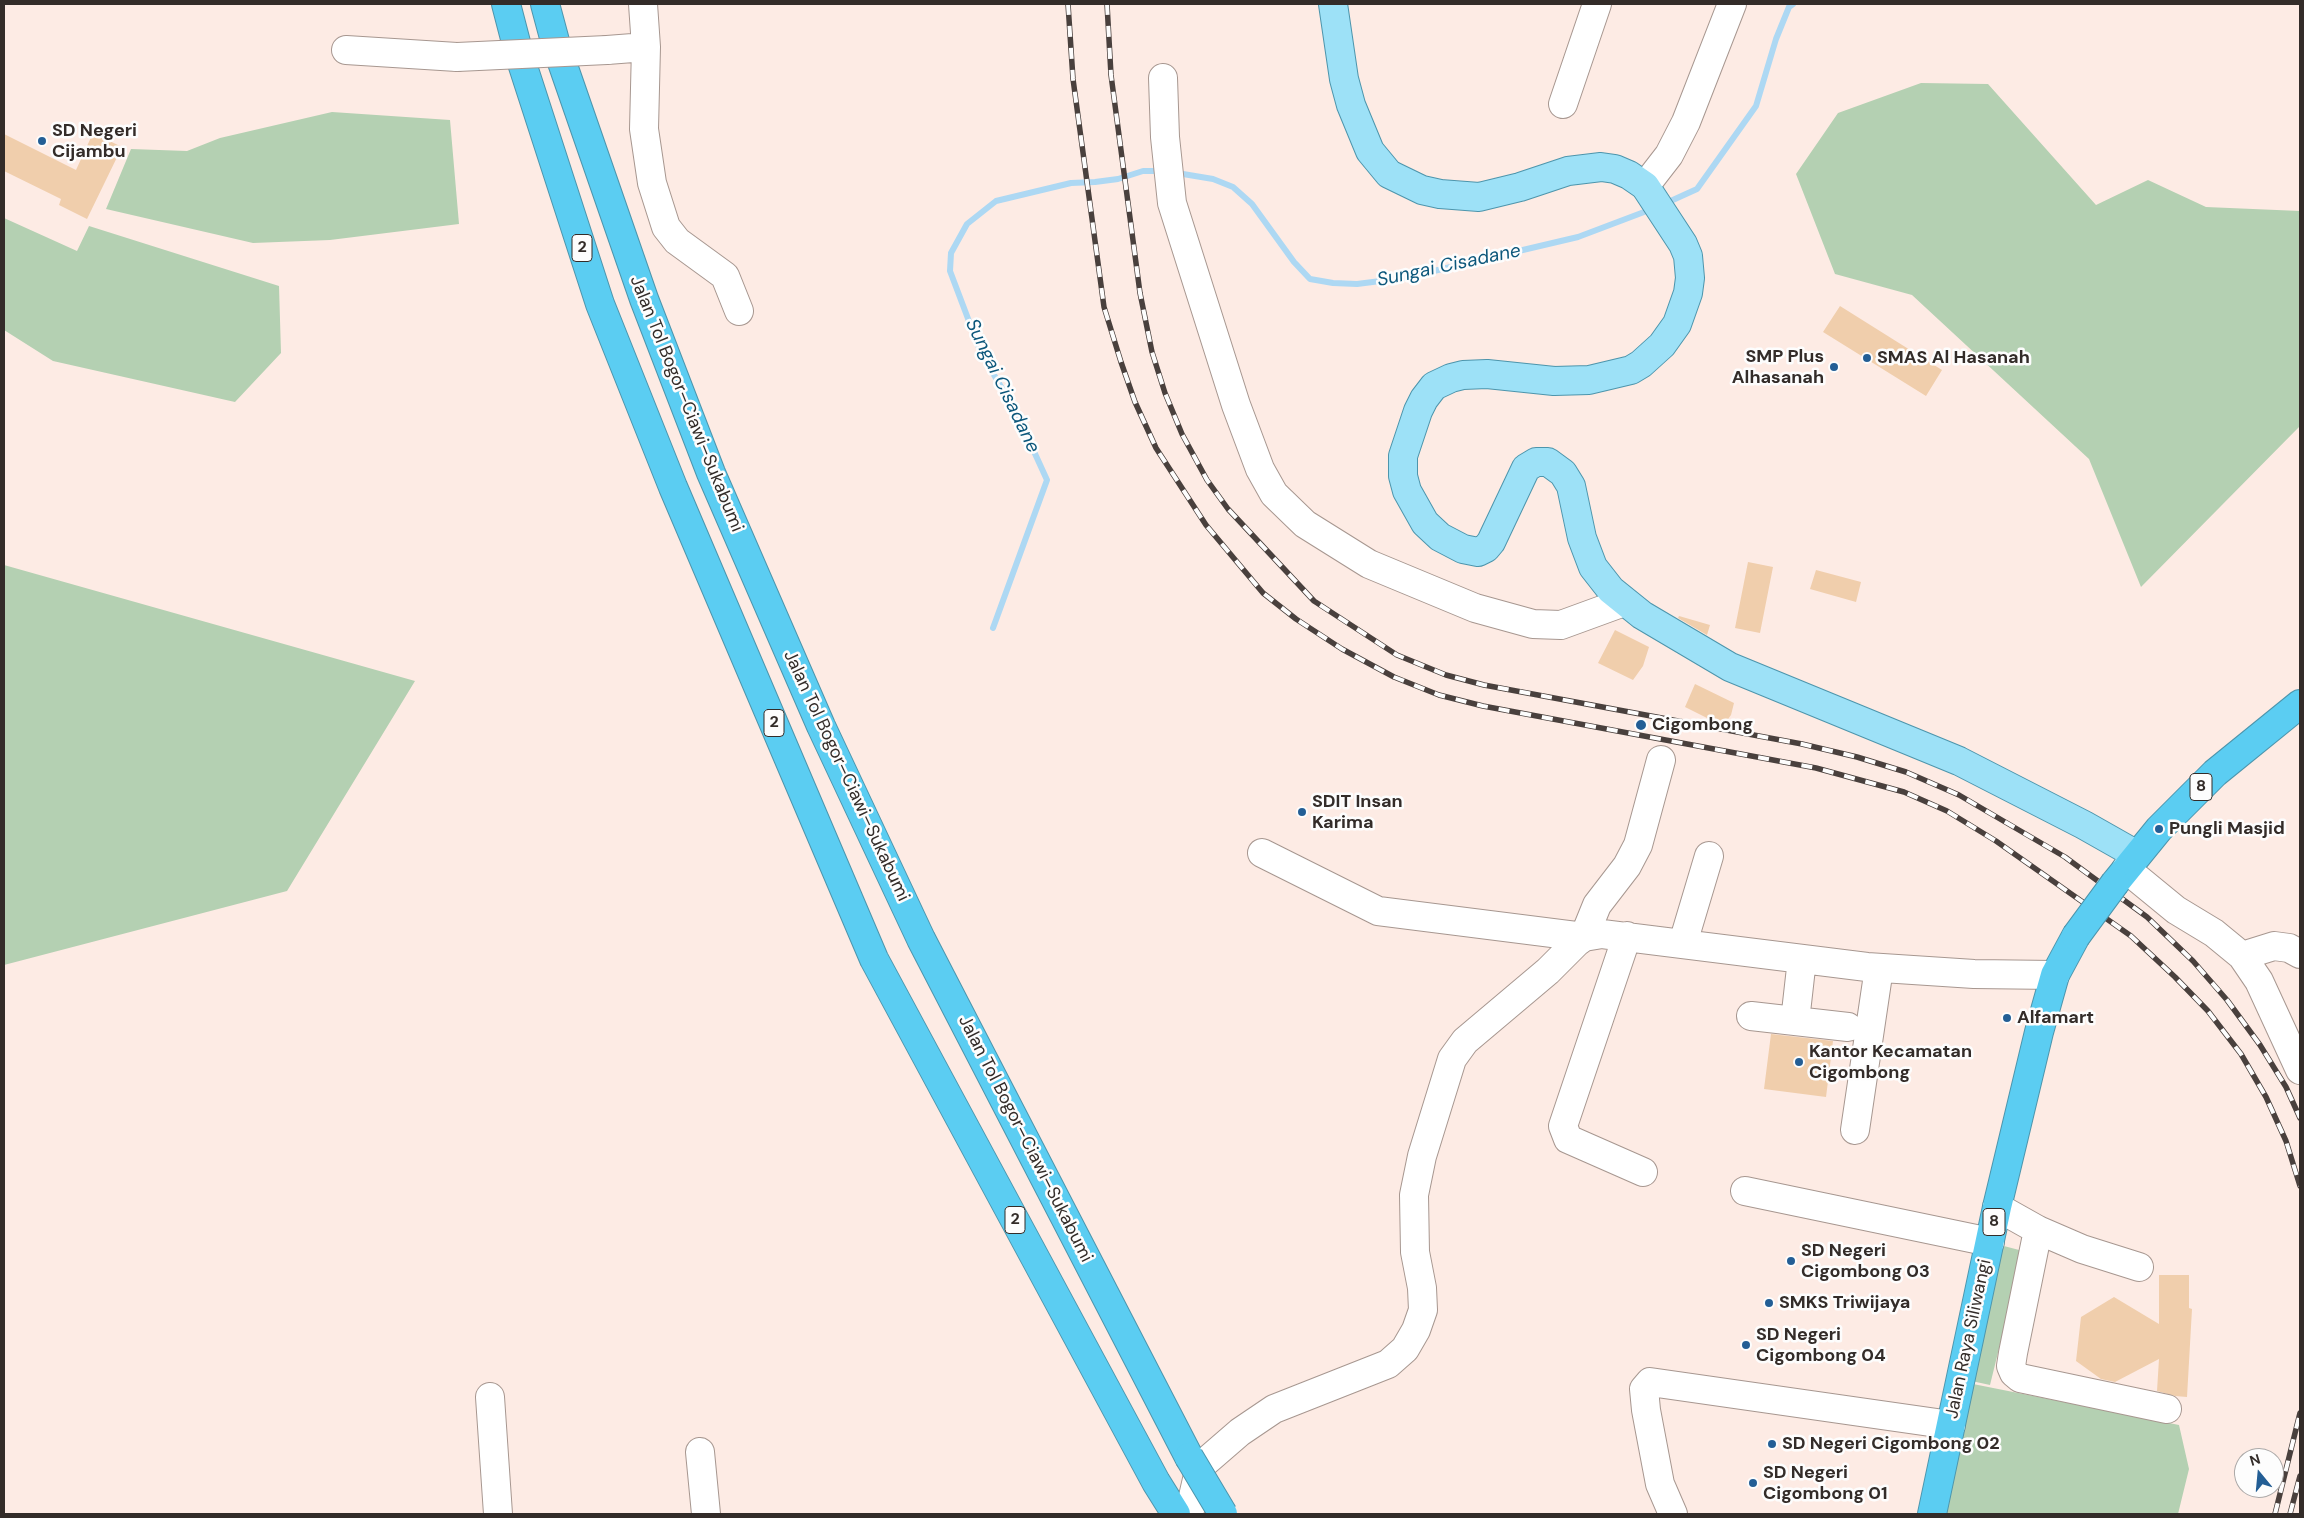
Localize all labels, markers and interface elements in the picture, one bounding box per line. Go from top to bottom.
place label: SD Negeri Cijambu [52,120,137,162]
marker: SD Negeri Cijambu [36,135,48,147]
road number: 2 [572,234,592,262]
water label: Sungai Cisadane [1375,240,1523,292]
street label: Jalan Tol Bogor–Ciawi–Sukabumi [625,273,747,535]
water label: Sungai Cisadane [960,315,1044,457]
place label: SMP Plus Alhasanah [1732,346,1824,388]
place label: SMAS Al Hasanah [1877,347,2030,369]
marker: SMAS Al Hasanah [1861,352,1873,364]
marker: SMP Plus Alhasanah [1828,361,1840,373]
street label: Jalan Tol Bogor–Ciawi–Sukabumi [778,647,914,905]
road number: 2 [764,710,784,736]
place label: Cigombong [1652,714,1753,736]
marker: Cigombong [1634,718,1648,732]
road number: 8 [2190,774,2212,800]
place label: SDIT Insan Karima [1312,791,1403,834]
marker: SDIT Insan Karima [1296,806,1308,818]
place label: Pungli Masjid [2169,818,2285,840]
marker: Pungli Masjid [2153,823,2165,835]
place label: Alfamart [2017,1007,2094,1029]
street label: Jalan Tol Bogor–Ciawi–Sukabumi [953,1012,1097,1266]
marker: Alfamart [2001,1012,2013,1024]
place label: Kantor Kecamatan Cigombong [1809,1041,1972,1084]
marker: Kantor Kecamatan Cigombong [1793,1056,1805,1068]
road number: 2 [1005,1206,1025,1234]
road number: 8 [1983,1208,2005,1236]
place label: SD Negeri Cigombong 03 [1801,1240,1930,1282]
marker: SD Negeri Cigombong 03 [1785,1255,1797,1267]
street label: Jalan Raya Siliwangi [1942,1257,1996,1421]
place label: SMKS Triwijaya [1779,1292,1910,1314]
marker: SMKS Triwijaya [1763,1297,1775,1309]
place label: SD Negeri Cigombong 04 [1756,1324,1886,1366]
marker: SD Negeri Cigombong 04 [1740,1339,1752,1351]
place label: SD Negeri Cigombong 02 [1782,1433,2000,1455]
marker: SD Negeri Cigombong 02 [1766,1438,1778,1450]
north arrow [2234,1448,2284,1498]
text: N [2247,1450,2262,1470]
place label: SD Negeri Cigombong 01 [1763,1462,1888,1505]
marker: SD Negeri Cigombong 01 [1747,1477,1759,1489]

